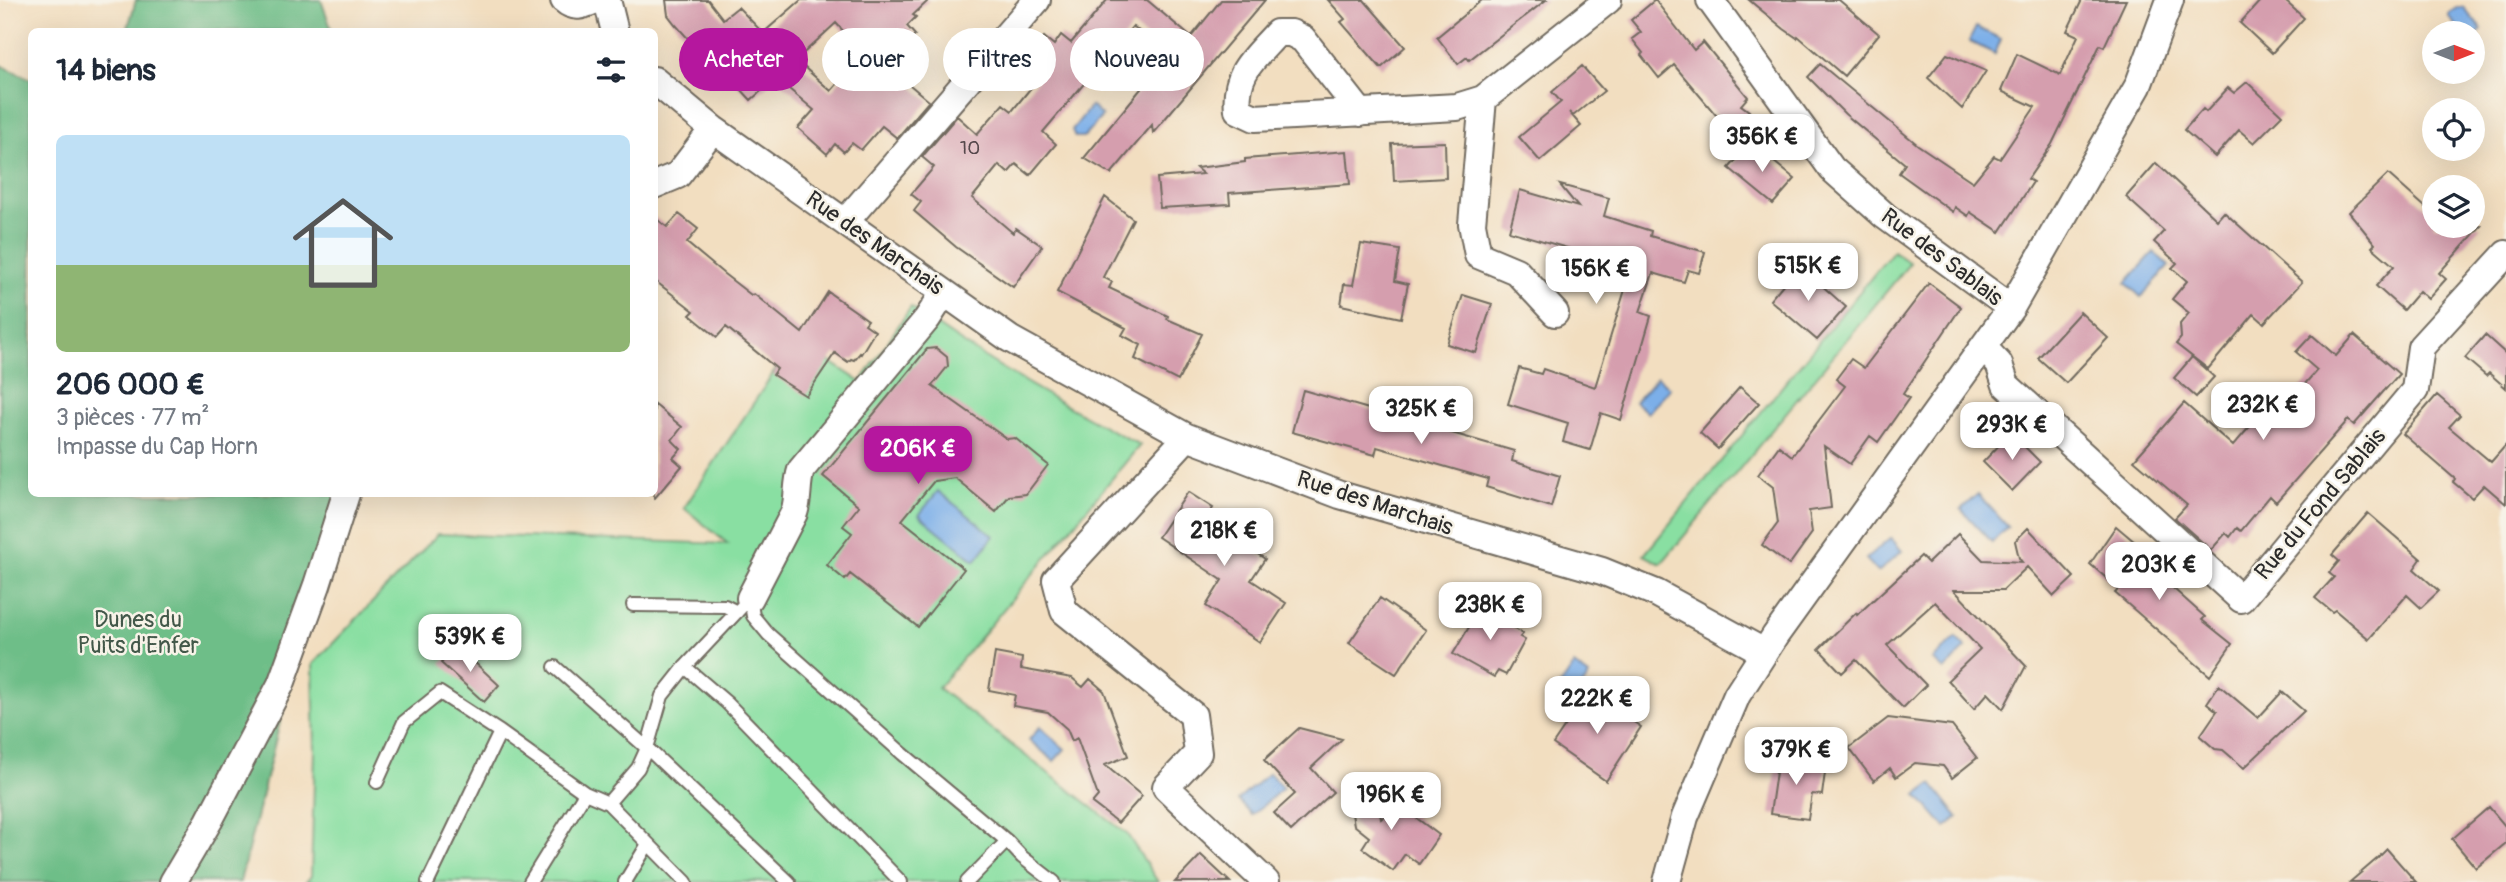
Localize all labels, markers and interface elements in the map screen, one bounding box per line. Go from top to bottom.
north arrow [2422,21,2485,84]
map controls [2422,21,2485,238]
chip: Acheter [679,28,808,91]
chip: Louer [822,28,929,91]
chip: Filtres [943,28,1056,91]
chip: Nouveau [1070,28,1204,91]
icon: filters [592,51,630,89]
text: 14 biens [56,52,156,89]
button: locate [2422,98,2485,161]
pin: 356K € [1705,114,1819,174]
text: 356K € [1726,122,1798,151]
house number: 10 [960,136,980,160]
button: layers [2422,175,2485,238]
icon: home [280,180,406,306]
street label: Rue des Marchais [800,185,950,301]
street label: Rue des Sablais [1875,202,2009,312]
pin: 515K € [1751,244,1865,303]
pin: 156K € [1539,246,1653,306]
text: 515K € [1774,251,1842,280]
text: 156K € [1562,254,1630,283]
text: 206 000 € [56,366,205,403]
pin: 232K € [2206,382,2320,442]
pin: 325K € [1364,386,1478,446]
text: 232K € [2227,390,2299,419]
text: 325K € [1385,394,1457,423]
pin: 293K € [1955,402,2069,462]
text: 3 pièces · 77 m² [56,403,209,432]
text: 293K € [1976,410,2048,439]
street label: Rue du Fond Sablais [2248,422,2392,586]
pin: 206K € [861,426,975,486]
text: Impasse du Cap Horn [56,432,258,461]
text: 206K € [880,434,956,463]
street label: Rue des Marchais [1293,464,1457,542]
pin: 218K € [1167,508,1281,568]
text: 218K € [1190,516,1258,545]
pin: 203K € [2102,542,2216,602]
text: 203K € [2121,550,2197,579]
pin: 238K € [1433,582,1547,642]
text: 238K € [1455,590,1525,619]
park label: Dunes du Puits d'Enfer [77,605,199,660]
pin: 539K € [413,614,527,674]
text: 539K € [434,622,506,651]
pin: 222K € [1540,676,1654,736]
text: 222K € [1561,684,1633,713]
pin: 379K € [1739,728,1853,787]
text: 379K € [1761,735,1831,764]
pin: 196K € [1334,772,1448,832]
text: 196K € [1357,780,1425,809]

